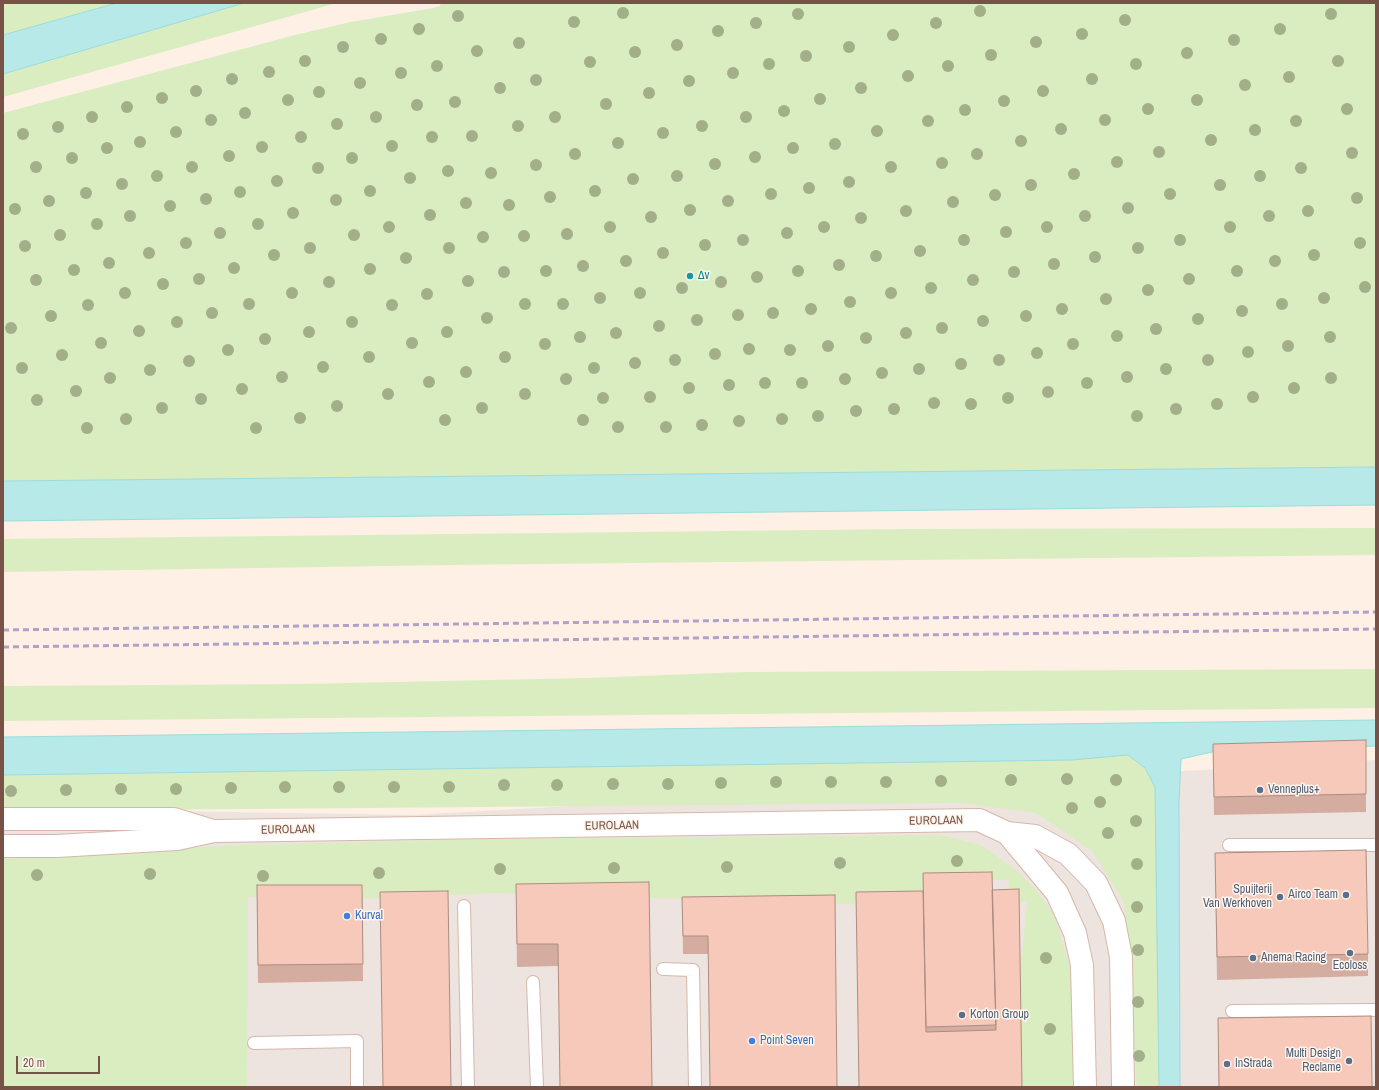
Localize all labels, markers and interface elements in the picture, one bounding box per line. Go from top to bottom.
place label: ∆v [698,269,709,283]
marker: ∆v [685,271,695,281]
place label: Venneplus+ [1268,783,1320,797]
marker: Venneplus+ [1255,785,1265,795]
street label: EUROLAAN [909,813,963,829]
street label: EUROLAAN [585,818,639,834]
street label: EUROLAAN [261,822,315,838]
place label: Spuijterij Van Werkhoven [1203,883,1272,911]
place label: Airco Team [1288,888,1338,902]
marker: Airco Team [1341,890,1351,900]
marker: Spuijterij Van Werkhoven [1275,892,1285,902]
place label: Kurval [355,909,383,923]
marker: Kurval [342,911,352,921]
marker: Ecoloss [1345,948,1355,958]
place label: Anema Racing [1261,951,1326,965]
marker: Anema Racing [1248,953,1258,963]
place label: Ecoloss [1333,959,1367,973]
place label: Korton Group [970,1008,1029,1022]
marker: Korton Group [957,1010,967,1020]
place label: Point Seven [760,1034,814,1048]
marker: Point Seven [747,1036,757,1046]
place label: Multi Design Reclame [1286,1047,1341,1075]
scale bar [18,1048,102,1074]
text: 20 m [23,1055,45,1071]
marker: Multi Design Reclame [1344,1056,1354,1066]
place label: InStrada [1235,1057,1272,1071]
marker: InStrada [1222,1059,1232,1069]

